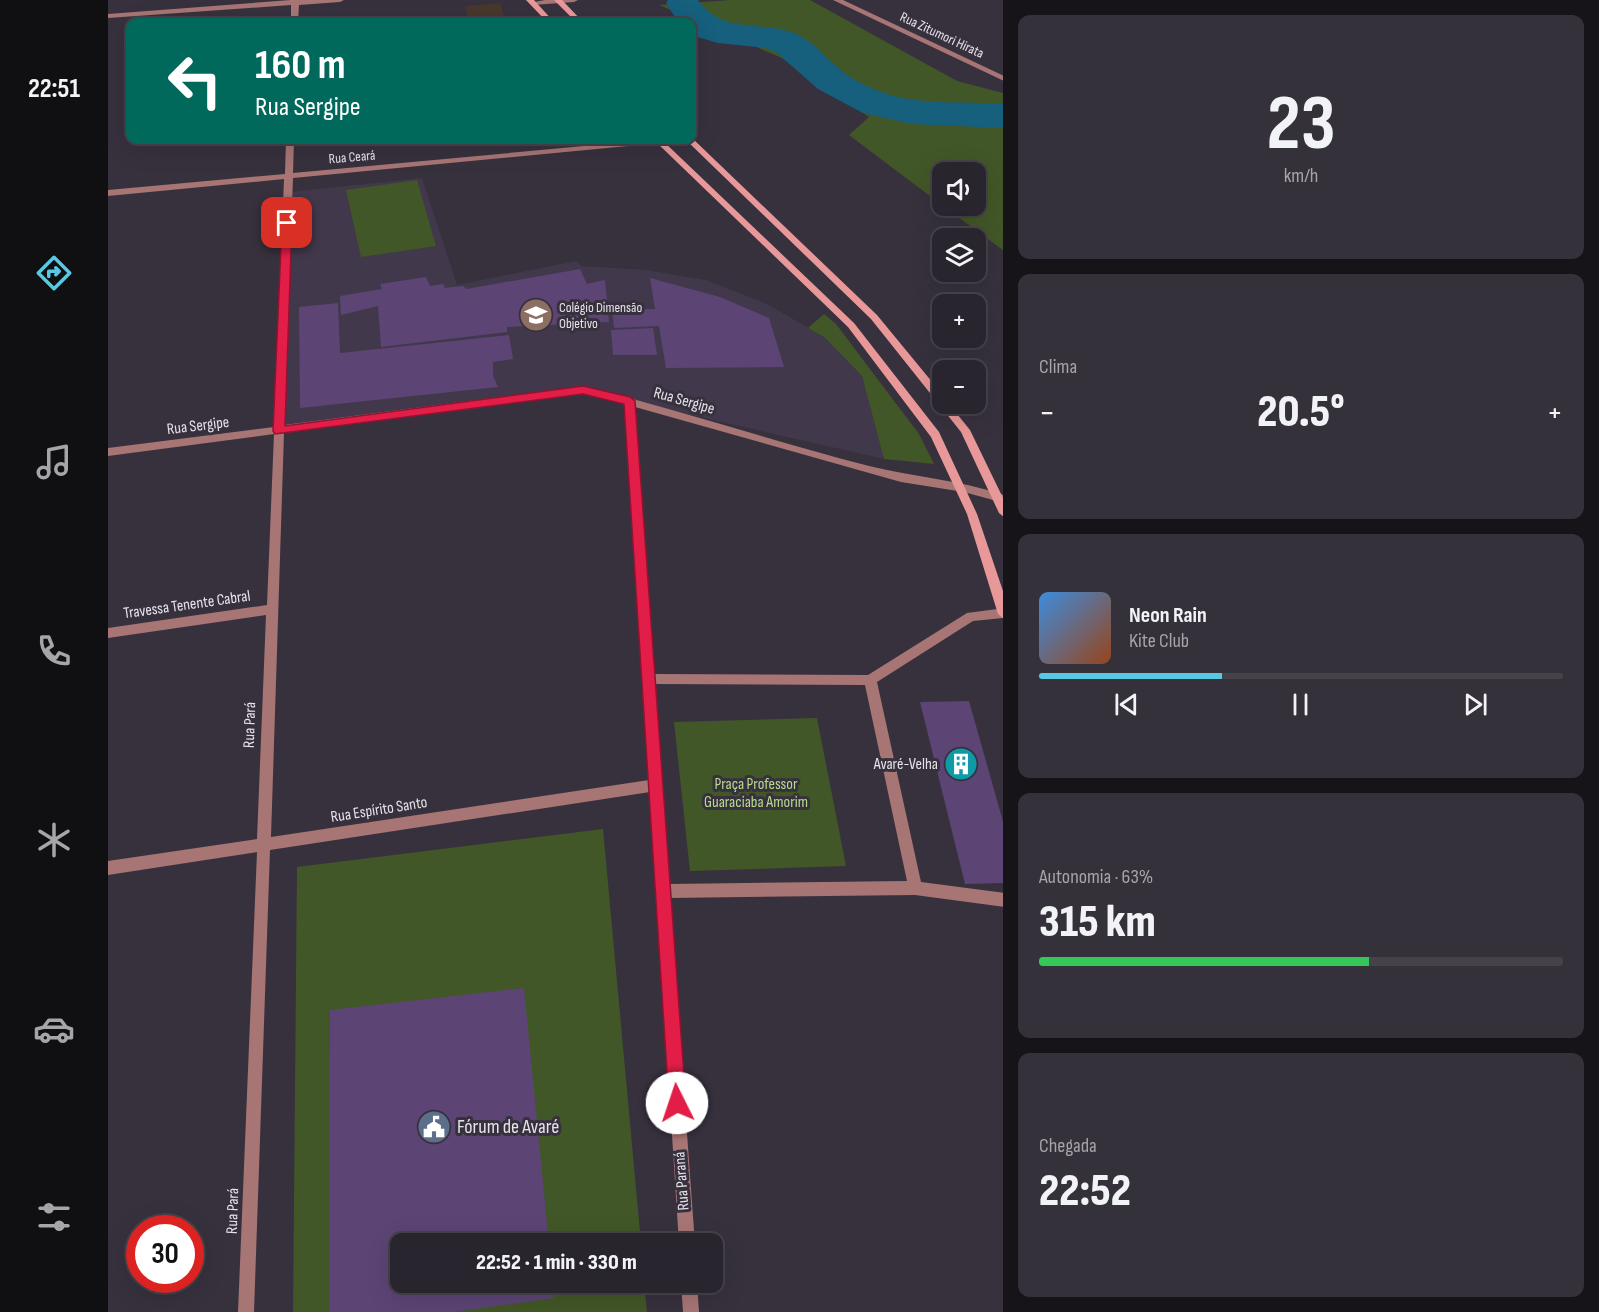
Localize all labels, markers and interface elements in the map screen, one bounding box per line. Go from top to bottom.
street label: Rua Zitumori Hirata [897,8,987,62]
text: 160 m [255,40,346,91]
icon: left [156,42,234,120]
text: 22:51 [28,73,80,105]
text: 23 [1266,78,1336,171]
text: Rua Sergipe [255,91,361,123]
street label: Rua Ceará [328,146,376,168]
map controls [932,162,986,414]
button: sound [932,162,986,216]
text: km/h [1284,164,1318,188]
pin [261,197,312,248]
icon: arrive [270,206,303,239]
button: layers [932,228,986,282]
icon: directions [33,252,75,294]
button: + [932,294,986,348]
school or university icon: Colégio Dimensão Objetivo [518,297,554,333]
place label: Colégio Dimensão Objetivo [559,299,642,332]
text: Clima [1039,355,1077,379]
button: − [932,360,986,414]
street label: Rua Sergipe [651,383,717,419]
text: 20.5° [1257,385,1345,440]
text: − [1039,393,1055,433]
text: + [1547,393,1563,433]
street label: Rua Sergipe [166,413,230,439]
icon: music [33,441,75,483]
street label: Travessa Tenente Cabral [122,587,252,623]
text: Neon Rain [1129,602,1207,629]
text: Kite Club [1129,629,1189,653]
icon: phone [33,630,75,672]
icon: previous [1110,688,1143,721]
icon: pause [1284,688,1317,721]
icon: next [1459,688,1492,721]
street label: Rua Pará [240,702,260,748]
building icon: Avaré-Velha [943,746,979,782]
place label: Avaré-Velha [873,755,938,774]
park label: Praça Professor Guaraciaba Amorim [704,775,808,812]
street label: Rua Espírito Santo [329,793,429,827]
icon: climate [33,819,75,861]
text: Autonomia · 63% [1039,865,1153,889]
text: 315 km [1039,895,1156,950]
icon: car [33,1008,75,1050]
position arrow [645,1071,709,1135]
public building icon: Fórum de Avaré [416,1109,452,1145]
place label: Fórum de Avaré [457,1115,559,1139]
text: Chegada [1039,1134,1097,1158]
street label: Rua Paraná [670,1151,694,1211]
text: 22:52 [1039,1164,1131,1219]
street label: Rua Pará [223,1188,243,1234]
icon: filters [33,1196,75,1238]
speed limit sign: 30 [126,1215,204,1293]
text: 22:52 · 1 min · 330 m [476,1249,637,1276]

